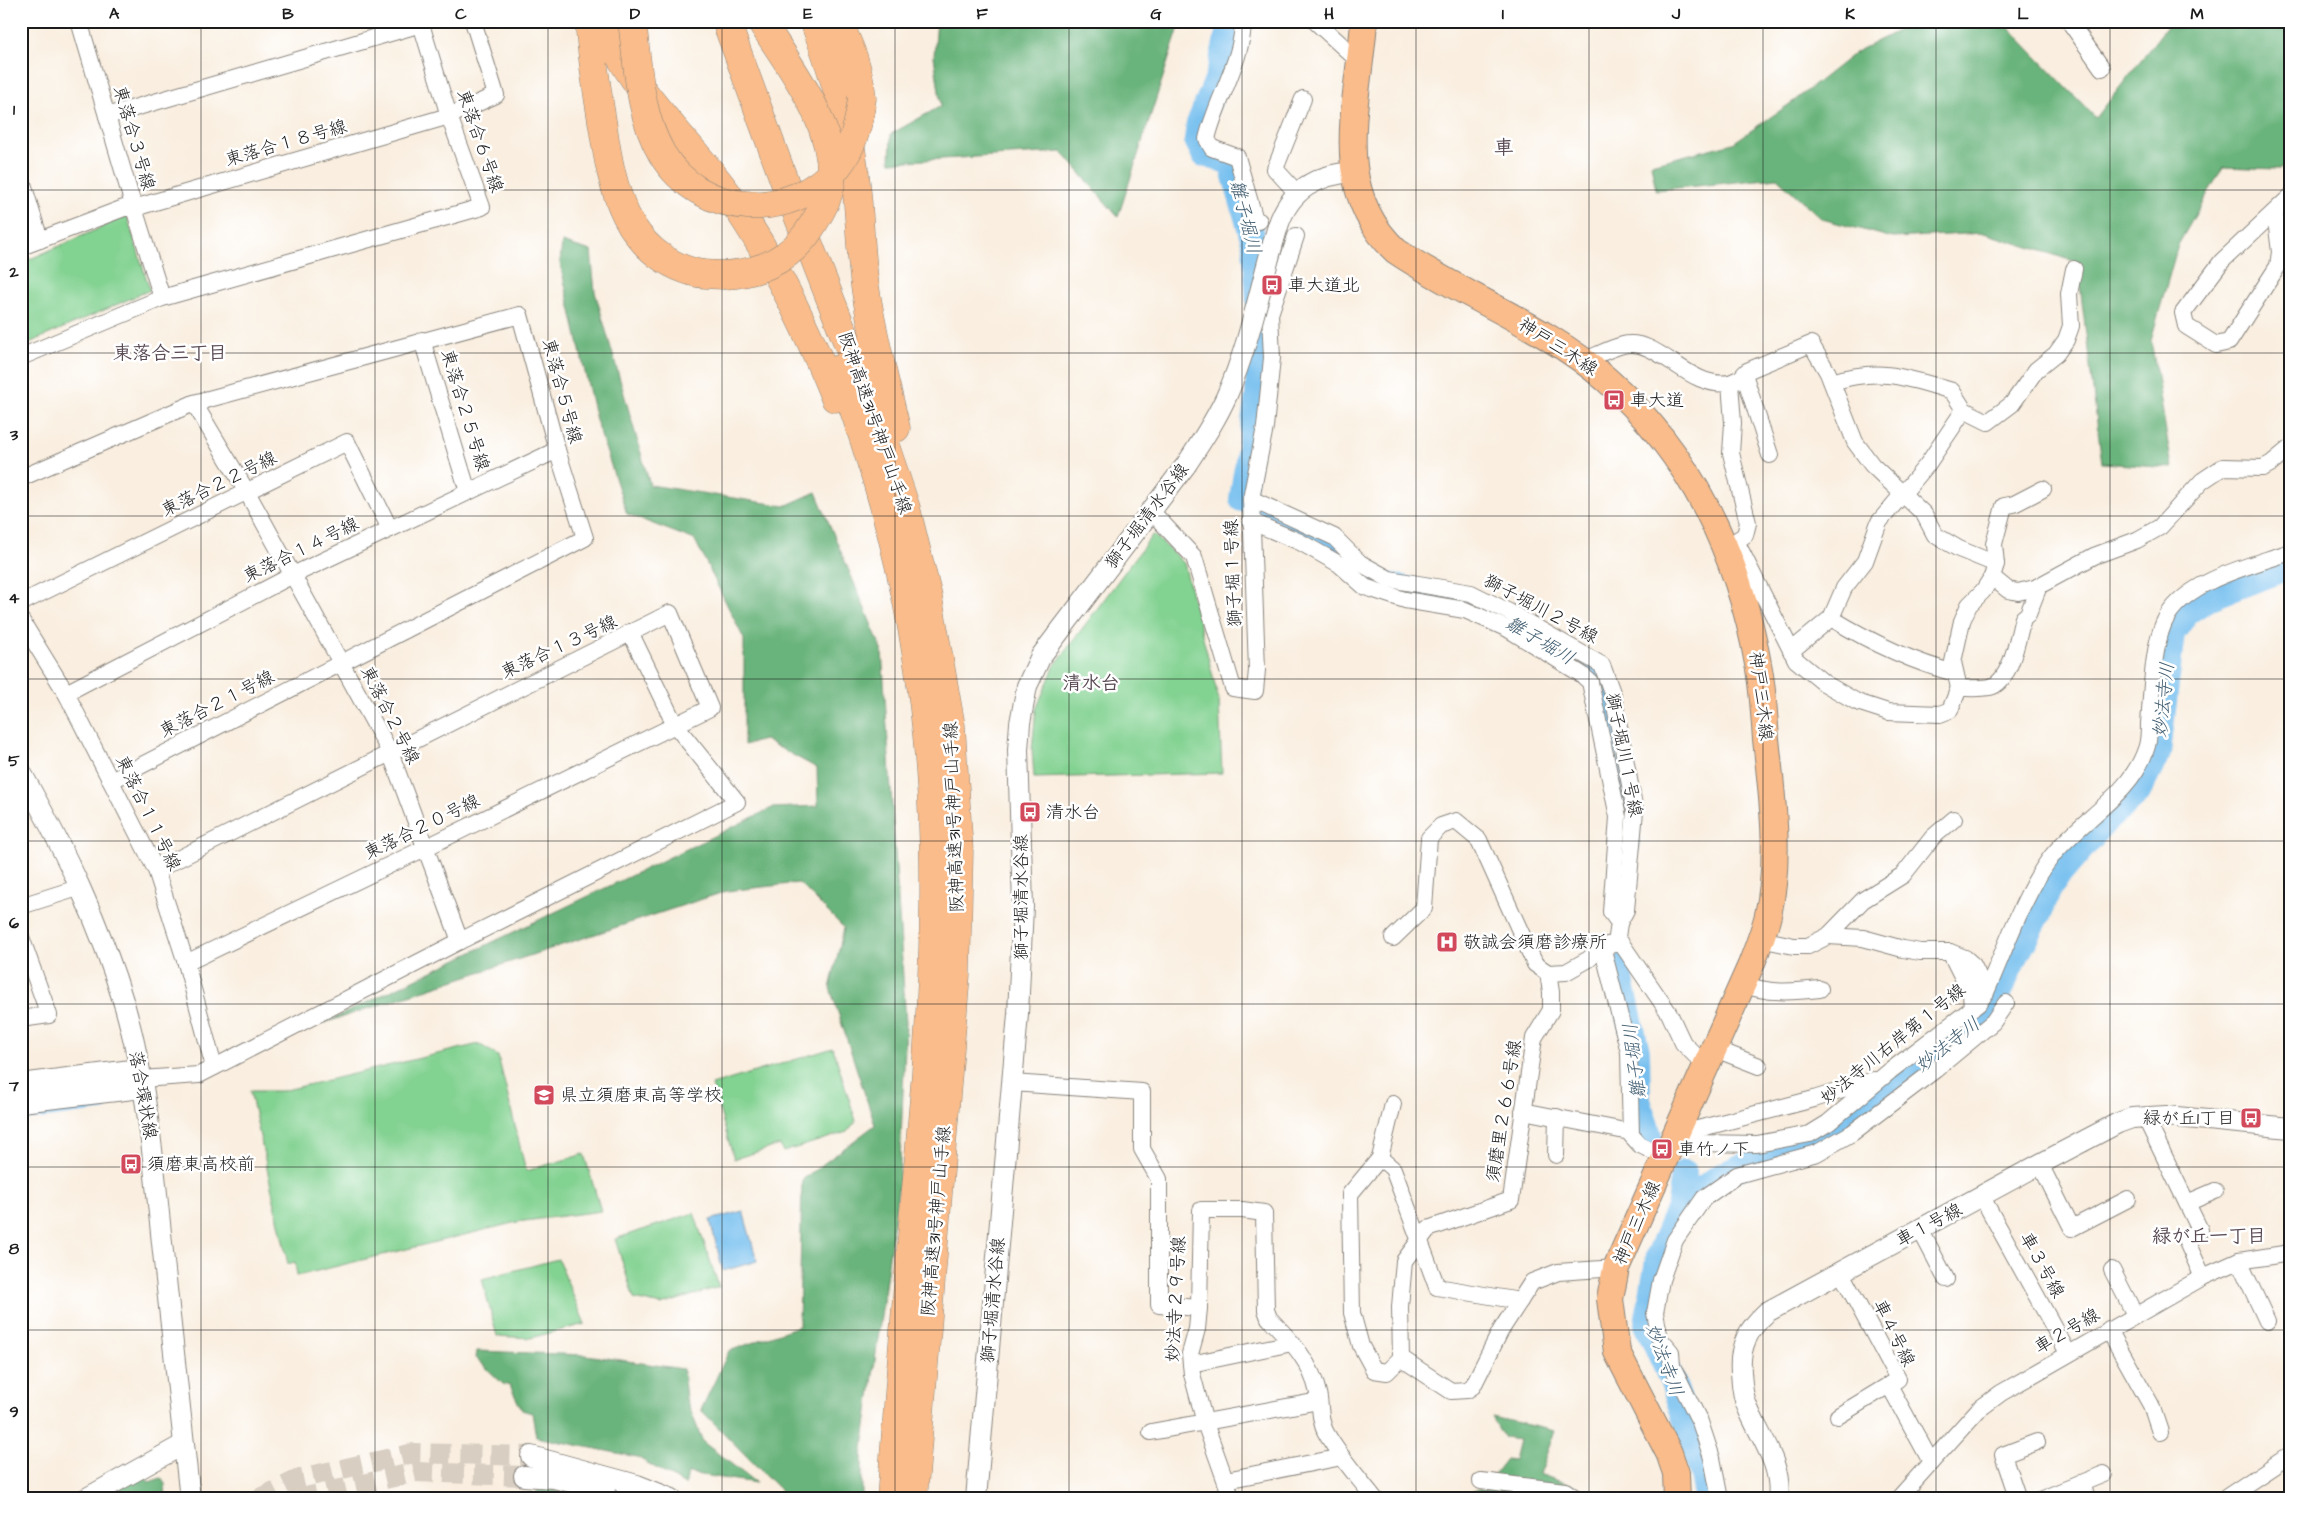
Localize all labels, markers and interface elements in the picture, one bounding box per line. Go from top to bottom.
text: A [109,3,120,25]
text: B [282,3,294,25]
text: C [455,3,467,25]
text: D [630,3,641,25]
text: E [803,3,813,25]
text: F [976,3,988,25]
text: G [1150,3,1162,25]
text: H [1324,3,1334,25]
text: I [1502,3,1504,25]
text: J [1671,3,1681,25]
text: K [1845,3,1855,25]
text: L [2017,3,2029,25]
text: M [2190,3,2204,25]
street label: 東落合３号線 [107,83,161,193]
street label: 東落合６号線 [451,86,509,196]
text: 1 [13,99,16,121]
street label: 東落合１８号線 [222,114,350,172]
district label: 車 [1494,134,1514,162]
water label: 雛子堀川 [1223,177,1267,257]
text: 2 [8,261,19,283]
bus stop icon: 車大道北 [1260,273,1284,297]
place label: 車大道北 [1288,273,1360,298]
street label: 神戸三木線 [1513,312,1603,382]
street label: 阪神高速31号神戸山手線 [832,328,918,518]
street label: 東落合５号線 [536,336,588,446]
district label: 東落合三丁目 [113,340,227,367]
street label: 東落合２５号線 [435,346,495,474]
bus stop icon: 車大道 [1602,388,1626,412]
place label: 車大道 [1630,388,1684,413]
text: 3 [9,424,19,446]
street label: 東落合２２号線 [157,445,281,523]
street label: 獅子堀清水谷線 [1099,458,1195,574]
street label: 東落合１４号線 [239,511,363,589]
street label: 獅子堀１号線 [1219,519,1247,627]
street label: 獅子堀川２号線 [1480,568,1602,650]
text: 4 [9,587,20,609]
street label: 東落合１３号線 [497,609,621,685]
water label: 雛子堀川 [1500,610,1580,672]
street label: 神戸三木線 [1743,650,1779,742]
street label: 東落合２号線 [354,661,426,769]
water label: 妙法寺川 [2147,661,2181,739]
street label: 東落合２１号線 [155,664,279,744]
district label: 清水台 [1062,670,1120,697]
street label: 獅子堀川１号線 [1600,691,1648,819]
street label: 阪神高速31号神戸山手線 [938,721,970,913]
text: 5 [8,750,20,772]
street label: 東落合１１号線 [109,751,187,875]
street label: 東落合２０号線 [360,788,484,866]
bus stop icon: 清水台 [1018,800,1042,824]
place label: 清水台 [1046,800,1100,825]
street label: 獅子堀清水谷線 [1009,834,1034,960]
text: 6 [9,912,19,934]
hospital icon: 敬誠会須磨診療所 [1435,930,1459,954]
place label: 敬誠会須磨診療所 [1463,930,1607,955]
street label: 妙法寺川右岸第１号線 [1816,979,1970,1109]
water label: 妙法寺川 [1911,1013,1985,1077]
water label: 雛子堀川 [1617,1022,1653,1100]
street label: 須磨里２６６号線 [1480,1038,1528,1184]
street label: 落合環状線 [123,1049,163,1141]
text: 7 [8,1075,19,1097]
school or university icon: 県立須磨東高等学校 [532,1083,556,1107]
place label: 県立須磨東高等学校 [560,1083,722,1108]
place label: 緑が丘1丁目 [2143,1106,2235,1131]
bus stop icon: 緑が丘1丁目 [2239,1106,2263,1130]
street label: 阪神高速31号神戸山手線 [915,1125,957,1317]
bus stop icon: 車竹ノ下 [1650,1137,1674,1161]
place label: 車竹ノ下 [1678,1137,1750,1162]
bus stop icon: 須磨東高校前 [119,1152,143,1176]
place label: 須磨東高校前 [147,1152,255,1177]
street label: 神戸三木線 [1607,1177,1667,1269]
street label: 車１号線 [1891,1197,1967,1253]
district label: 緑が丘一丁目 [2152,1223,2266,1250]
street label: 車３号線 [2014,1227,2070,1303]
street label: 妙法寺２９号線 [1160,1235,1192,1363]
street label: 獅子堀清水谷線 [975,1236,1011,1364]
text: 8 [9,1238,20,1260]
street label: 車４号線 [1867,1295,1921,1371]
street label: 車２号線 [2030,1302,2104,1360]
water label: 妙法寺川 [1638,1320,1690,1400]
text: 9 [9,1401,19,1423]

